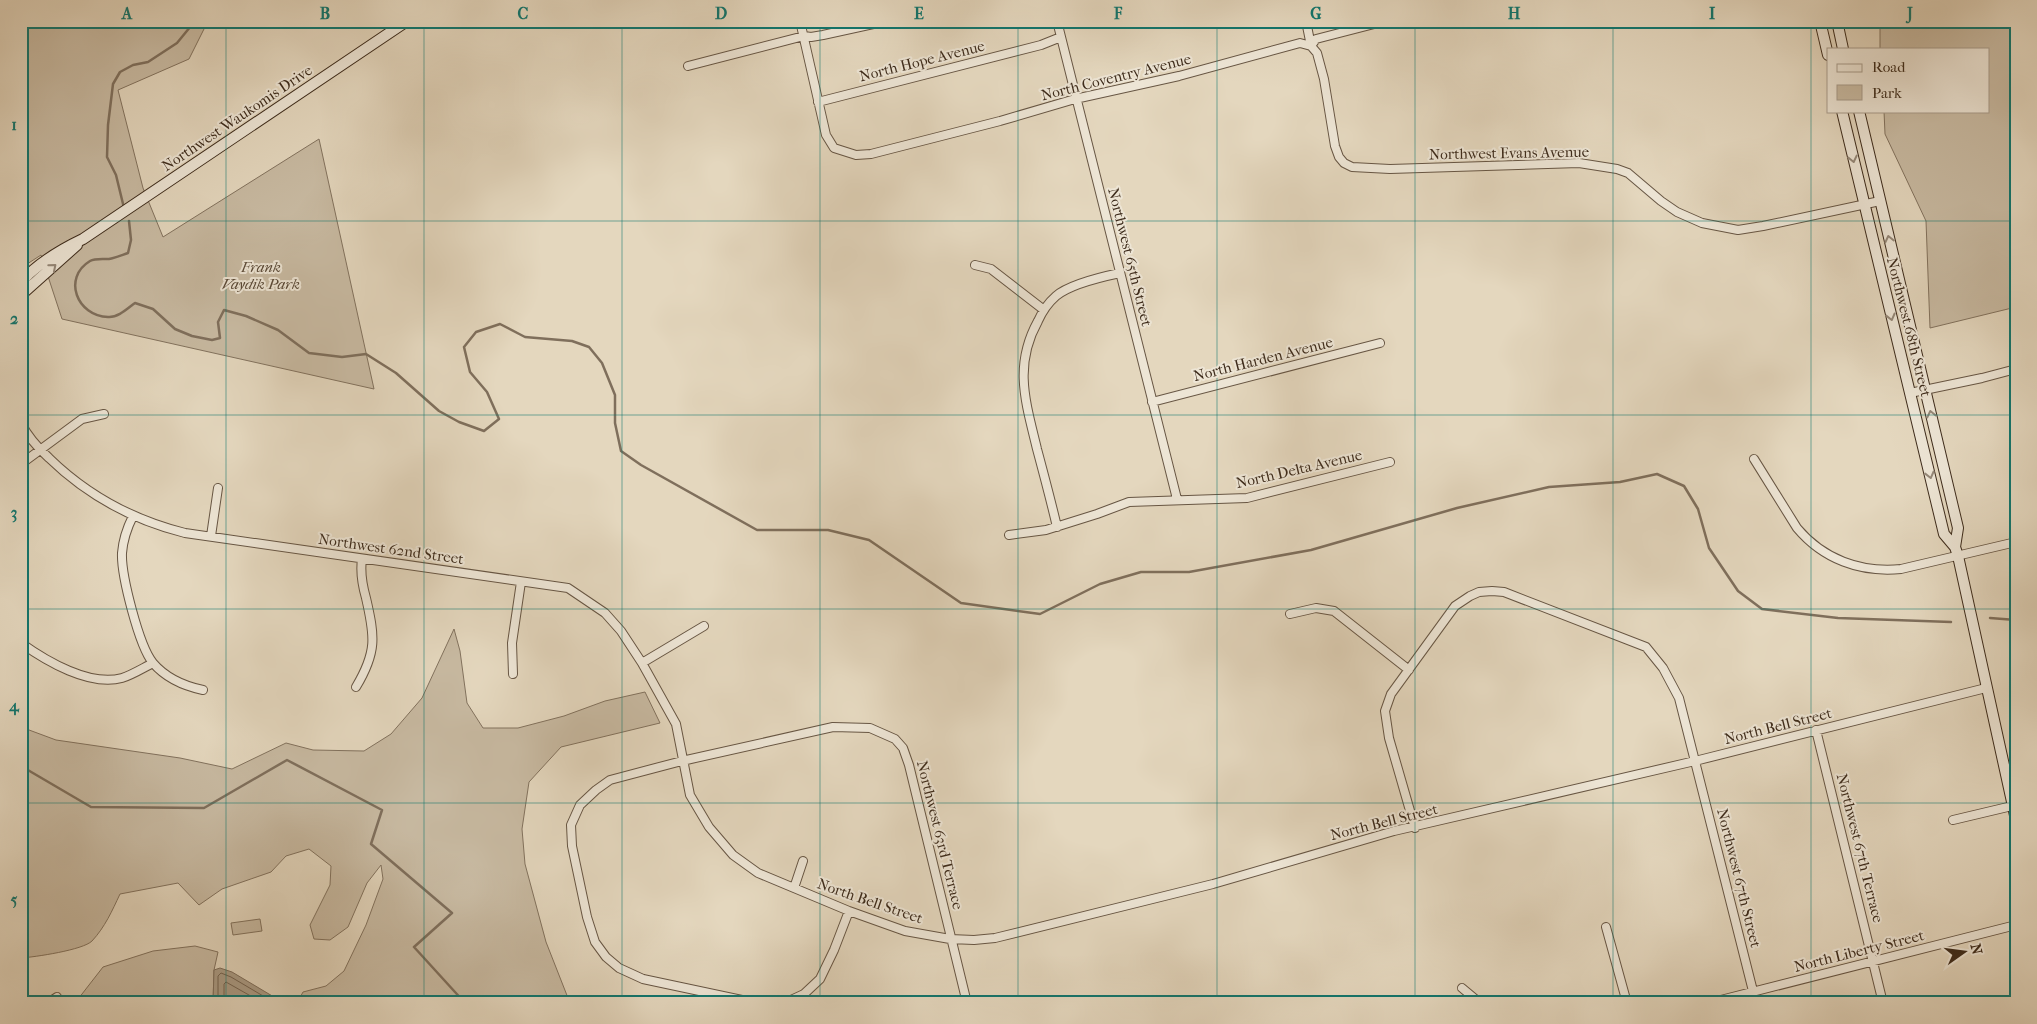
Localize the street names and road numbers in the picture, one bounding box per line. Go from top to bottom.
street label: North Hope Avenue [857,37,987,85]
street label: North Coventry Avenue [1039,49,1193,104]
street label: Northwest Waukomis Drive [158,61,316,175]
street label: Northwest Evans Avenue [1429,143,1590,163]
street label: Northwest 65th Street [1104,186,1156,329]
street label: Northwest 68th Street [1883,255,1935,399]
street label: North Harden Avenue [1191,333,1335,385]
street label: North Delta Avenue [1234,446,1364,492]
street label: Northwest 62nd Street [317,530,465,568]
street label: North Bell Street [1722,704,1834,748]
street label: Northwest 63rd Terrace [913,759,967,912]
street label: Northwest 67th Terrace [1833,771,1887,925]
street label: North Bell Street [1328,800,1440,844]
street label: Northwest 67th Street [1713,807,1765,950]
street label: North Bell Street [815,875,926,928]
street label: North Liberty Street [1792,926,1926,976]

